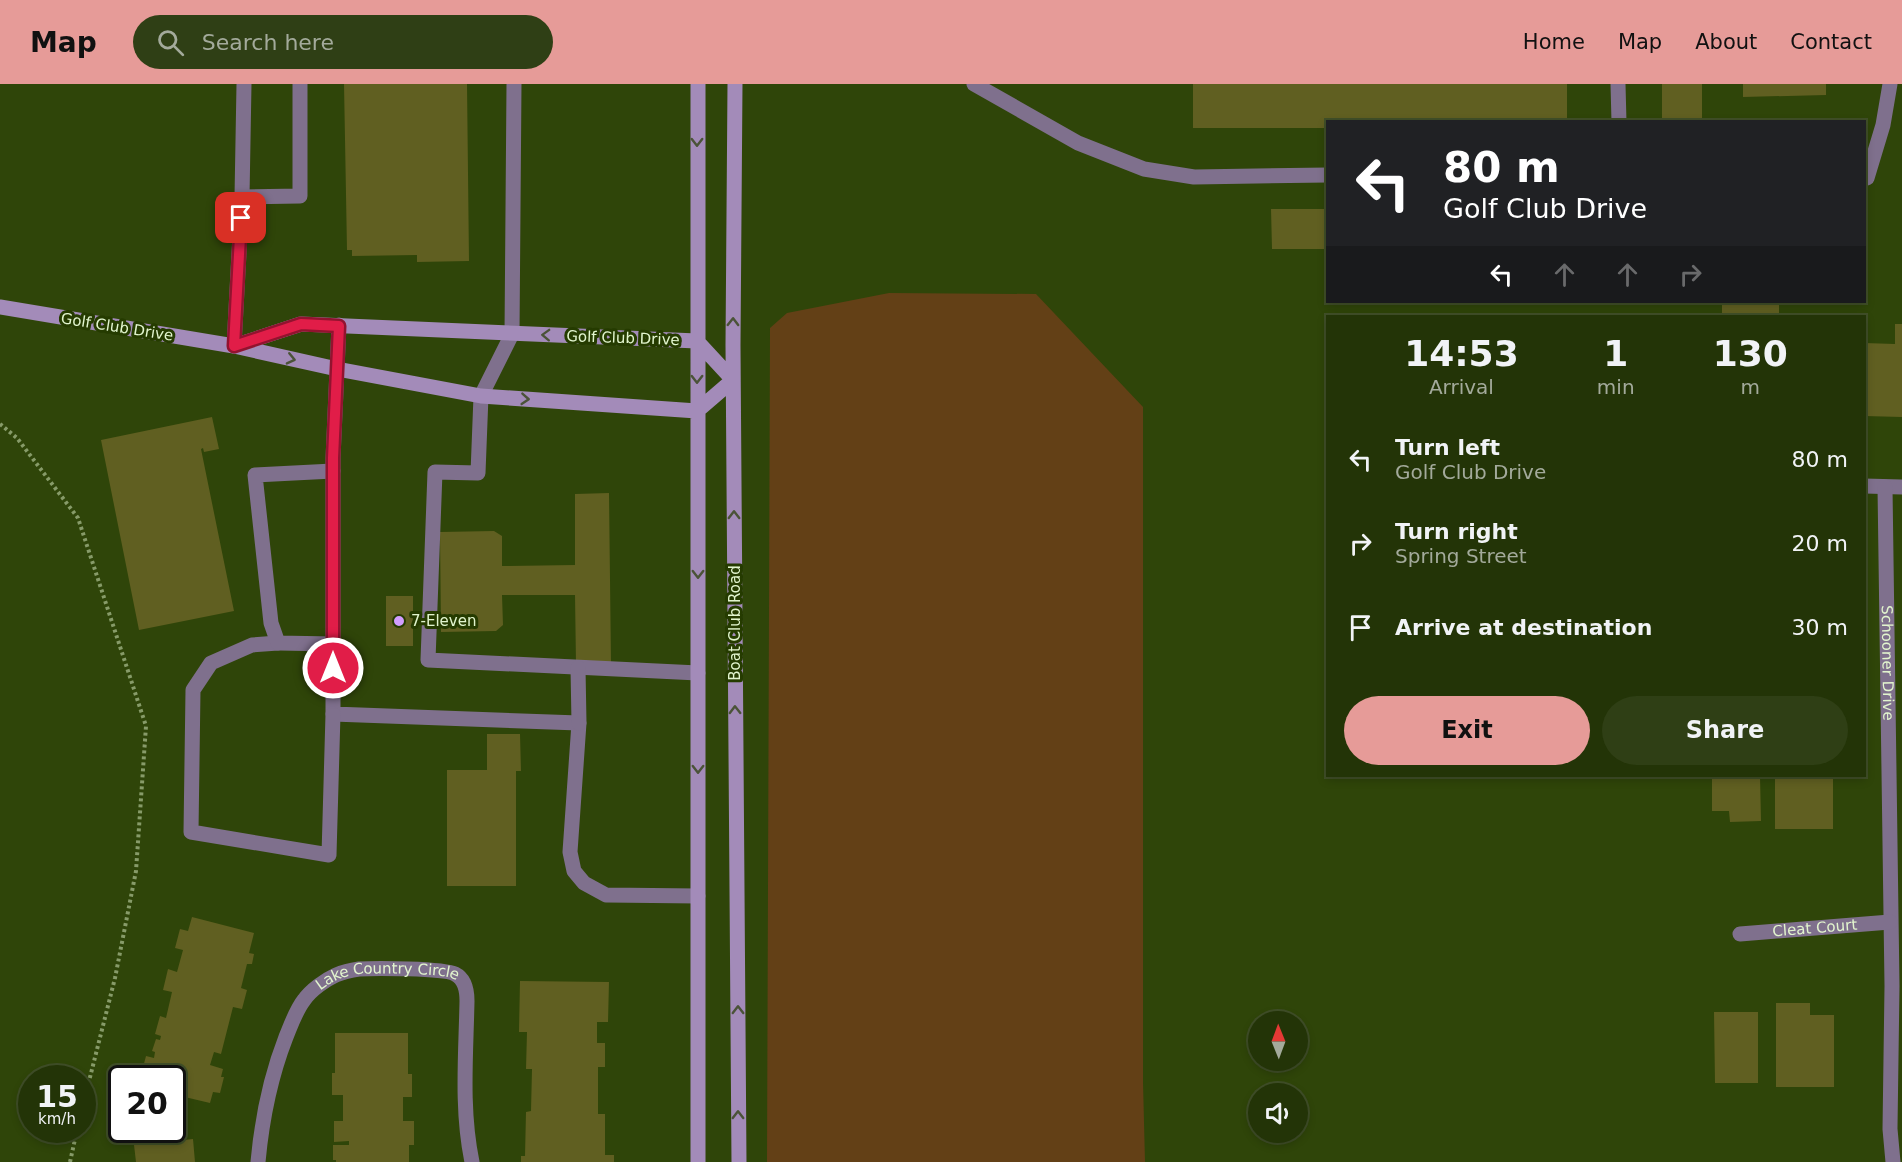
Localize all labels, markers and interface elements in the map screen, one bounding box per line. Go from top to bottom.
search box [133,15,553,69]
text: Map [30,26,97,59]
icon: search [154,26,187,59]
text: Search here [202,30,334,55]
text: Home [1523,30,1585,54]
text: Map [1618,30,1662,54]
text: About [1695,30,1757,54]
text: Contact [1790,30,1872,54]
one-way arrow [691,138,703,147]
text: 80 m [1443,143,1560,192]
icon: left [1344,144,1422,222]
pin [215,192,266,243]
text: Golf Club Drive [1443,193,1647,224]
icon: arrive [224,201,257,234]
icon: left [1485,258,1518,291]
icon: ahead [1548,258,1581,291]
icon: ahead [1611,258,1644,291]
icon: right [1674,258,1707,291]
street label: Golf Club Drive [60,309,174,345]
one-way arrow [727,317,739,326]
street label: Golf Club Drive [566,327,680,349]
one-way arrow [541,329,550,341]
text: 14:53 [1404,333,1519,374]
text: 1 [1603,333,1628,374]
text: 130 [1713,333,1788,374]
one-way arrow [286,352,296,365]
one-way arrow [691,375,703,384]
text: Arrival [1429,375,1494,399]
text: min [1597,375,1635,399]
text: m [1741,375,1760,399]
one-way arrow [520,392,529,405]
text: Turn left [1395,435,1500,460]
icon: left [1344,443,1377,476]
text: 80 m [1792,447,1848,472]
text: Golf Club Drive [1395,460,1546,484]
one-way arrow [728,510,740,519]
text: Turn right [1395,519,1518,544]
icon: right [1344,527,1377,560]
text: 20 m [1792,531,1848,556]
text: Spring Street [1395,544,1527,568]
street label: Boat Club Road [726,565,744,681]
one-way arrow [692,570,704,579]
street label: Schooner Drive [1878,605,1897,721]
icon: arrive [1344,611,1377,644]
place label: 7-Eleven [411,612,476,630]
marker: 7-Eleven [392,614,406,628]
text: Arrive at destination [1395,615,1652,640]
text: 30 m [1792,615,1848,640]
position arrow [301,636,365,700]
button: Exit [1344,696,1590,765]
button: Share [1602,696,1848,765]
one-way arrow [729,705,741,714]
one-way arrow [692,765,704,774]
street label: Cleat Court [1772,916,1858,940]
street label: Lake Country Circle [312,959,463,994]
one-way arrow [732,1005,744,1014]
north arrow [1248,1011,1308,1071]
map controls [1248,1011,1308,1143]
speed limit sign: 20 [108,1065,186,1143]
text: 15 [36,1079,78,1114]
button: sound [1248,1083,1308,1143]
text: km/h [38,1110,76,1128]
one-way arrow [732,1111,744,1120]

